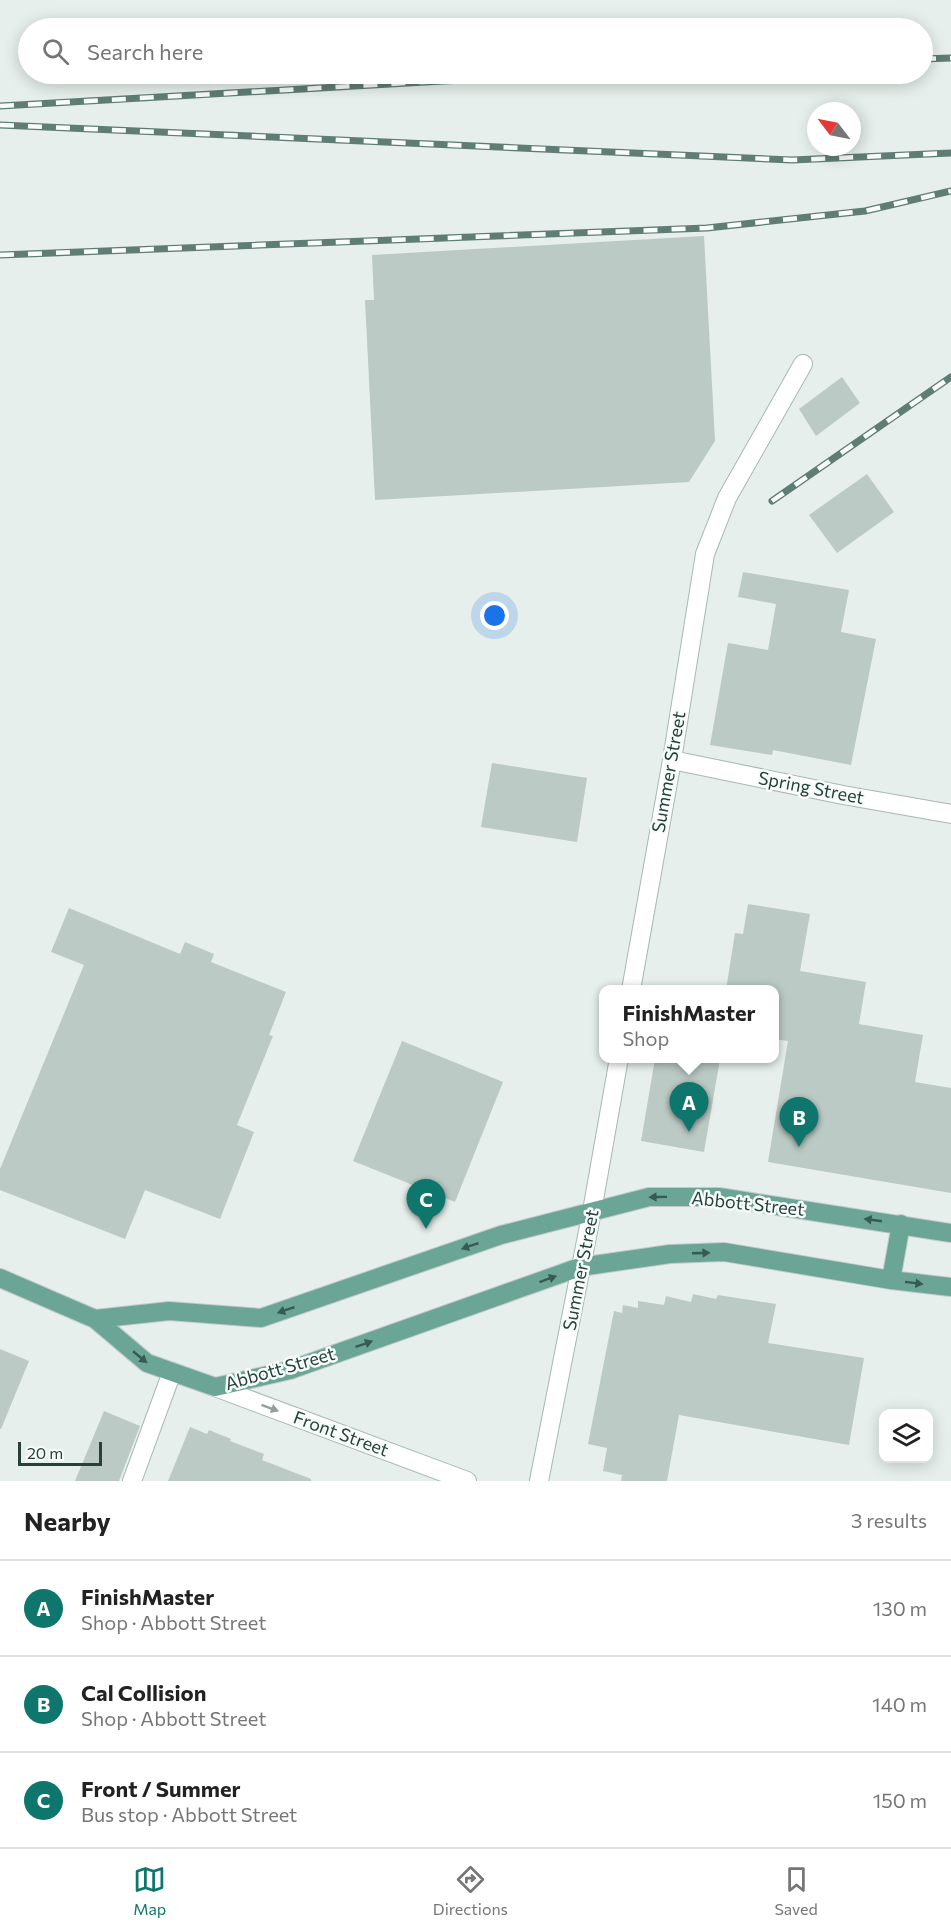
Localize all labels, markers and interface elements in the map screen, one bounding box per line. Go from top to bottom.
search box [18,18,933,84]
icon: search [39,35,72,68]
text: Search here [87,38,203,65]
north arrow [807,102,861,156]
your location [480,601,509,630]
street label: Summer Street [647,709,690,834]
street label: Spring Street [756,766,866,808]
popup [599,985,779,1063]
text: FinishMaster [622,999,756,1026]
text: Shop [622,1026,669,1050]
pin: A [670,1082,708,1132]
pin: B [780,1098,818,1147]
pin: C [406,1180,446,1229]
street label: Abbott Street [691,1186,806,1220]
one-way arrow [649,1192,668,1202]
street label: Summer Street [557,1207,603,1332]
one-way arrow [863,1215,882,1224]
one-way arrow [461,1241,479,1251]
one-way arrow [691,1248,710,1257]
one-way arrow [539,1274,557,1284]
one-way arrow [905,1278,924,1287]
one-way arrow [277,1305,295,1315]
one-way arrow [355,1338,373,1348]
street label: Abbott Street [222,1342,337,1394]
one-way arrow [132,1350,147,1362]
one-way arrow [261,1403,279,1413]
street label: Front Street [291,1406,392,1460]
map controls [879,1409,933,1463]
button: layers [879,1409,933,1463]
scale bar [18,1439,102,1466]
text: 20 m [27,1443,63,1462]
text: Nearby [24,1505,111,1536]
text: 3 results [851,1508,927,1532]
text: FinishMaster [81,1583,214,1610]
text: A [36,1596,51,1620]
text: 130 m [873,1596,927,1620]
text: Shop · Abbott Street [81,1610,266,1634]
text: Cal Collision [81,1679,206,1706]
text: B [37,1692,50,1716]
text: 140 m [872,1692,927,1716]
text: Shop · Abbott Street [81,1706,266,1730]
text: Front / Summer [81,1775,241,1802]
text: C [37,1788,50,1812]
text: 150 m [873,1788,927,1812]
text: Bus stop · Abbott Street [81,1802,297,1826]
tab: Map [133,1863,166,1918]
tab: Directions [433,1863,508,1918]
tab: Saved [774,1863,818,1918]

